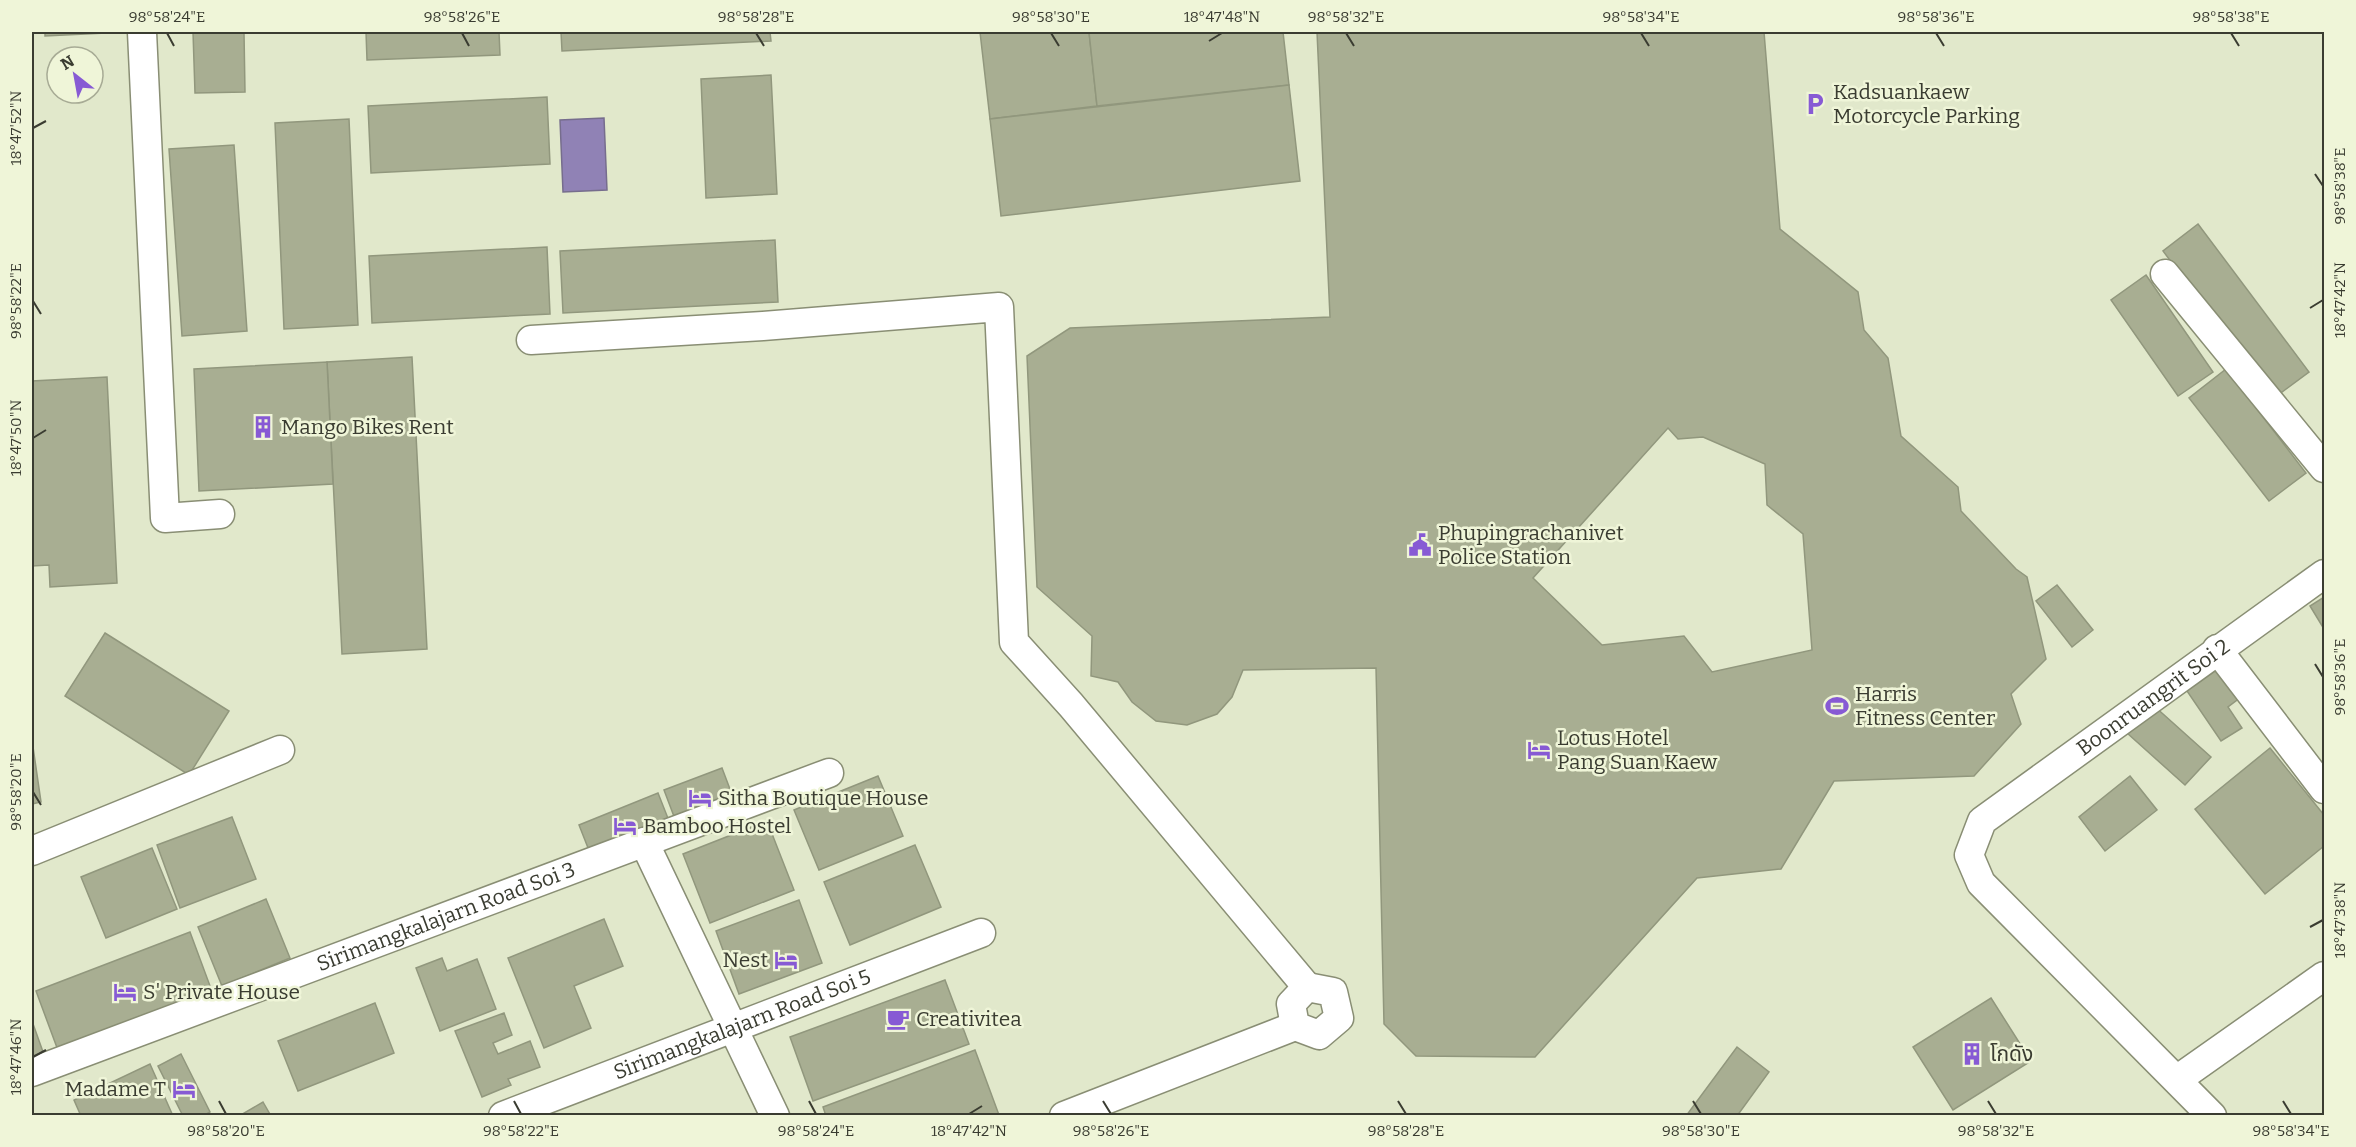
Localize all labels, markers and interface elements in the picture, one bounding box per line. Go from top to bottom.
text: 98°58'24"E [129,8,205,26]
text: 98°58'26"E [424,8,500,26]
text: 98°58'28"E [718,8,794,26]
text: 98°58'30"E [1012,8,1090,26]
text: 18°47'48"N [1184,8,1260,26]
text: 98°58'32"E [1308,8,1384,26]
text: 98°58'34"E [1602,8,1680,26]
text: 98°58'36"E [1897,8,1975,26]
text: 98°58'38"E [2193,8,2269,26]
north arrow [45,45,105,105]
text: N [57,51,78,74]
place label: Kadsuankaew Motorcycle Parking [1833,79,2020,129]
text: 18°47'52"N [7,90,25,165]
parking icon: Kadsuankaew Motorcycle Parking [1802,91,1828,117]
text: 98°58'38"E [2331,148,2349,224]
text: 18°47'42"N [2331,262,2349,338]
text: 98°58'22"E [7,263,25,339]
text: 18°47'50"N [7,400,25,476]
building icon: Mango Bikes Rent [250,414,276,440]
place label: Mango Bikes Rent [281,414,454,440]
place label: Phupingrachanivet Police Station [1438,520,1624,570]
public building icon: Phupingrachanivet Police Station [1407,532,1433,558]
street label: Boonruangrit Soi 2 [2071,633,2235,761]
text: 98°58'36"E [2331,638,2349,716]
place label: Harris Fitness Center [1855,681,1995,731]
sports icon: Harris Fitness Center [1824,693,1850,719]
place label: Lotus Hotel Pang Suan Kaew [1557,725,1718,775]
hotel icon: Lotus Hotel Pang Suan Kaew [1526,737,1552,763]
text: 98°58'20"E [7,753,25,831]
hotel icon: Sitha Boutique House [687,785,713,811]
place label: Sitha Boutique House [718,785,928,811]
hotel icon: Bamboo Hostel [612,813,638,839]
place label: Bamboo Hostel [643,813,791,839]
street label: Sirimangkalajarn Road Soi 3 [313,856,579,977]
text: 18°47'38"N [2331,882,2349,958]
place label: Nest [723,947,768,973]
hotel icon: Nest [773,947,799,973]
street label: Sirimangkalajarn Road Soi 5 [610,963,874,1085]
hotel icon: S' Private House [112,979,138,1005]
place label: S' Private House [143,979,300,1005]
cafe icon: Creativitea [885,1006,911,1032]
place label: Creativitea [916,1006,1022,1032]
text: 18°47'46"N [7,1019,25,1095]
building icon: โกดัง [1959,1041,1985,1067]
place label: โกดัง [1990,1041,2033,1067]
place label: Madame T [64,1076,166,1102]
hotel icon: Madame T [171,1076,197,1102]
text: 98°58'20"E [187,1122,265,1140]
text: 98°58'22"E [483,1122,559,1140]
text: 98°58'24"E [778,1122,854,1140]
text: 18°47'42"N [931,1122,1007,1140]
text: 98°58'26"E [1073,1122,1149,1140]
text: 98°58'28"E [1368,1122,1444,1140]
text: 98°58'30"E [1662,1122,1740,1140]
text: 98°58'32"E [1958,1122,2034,1140]
text: 98°58'34"E [2252,1122,2330,1140]

